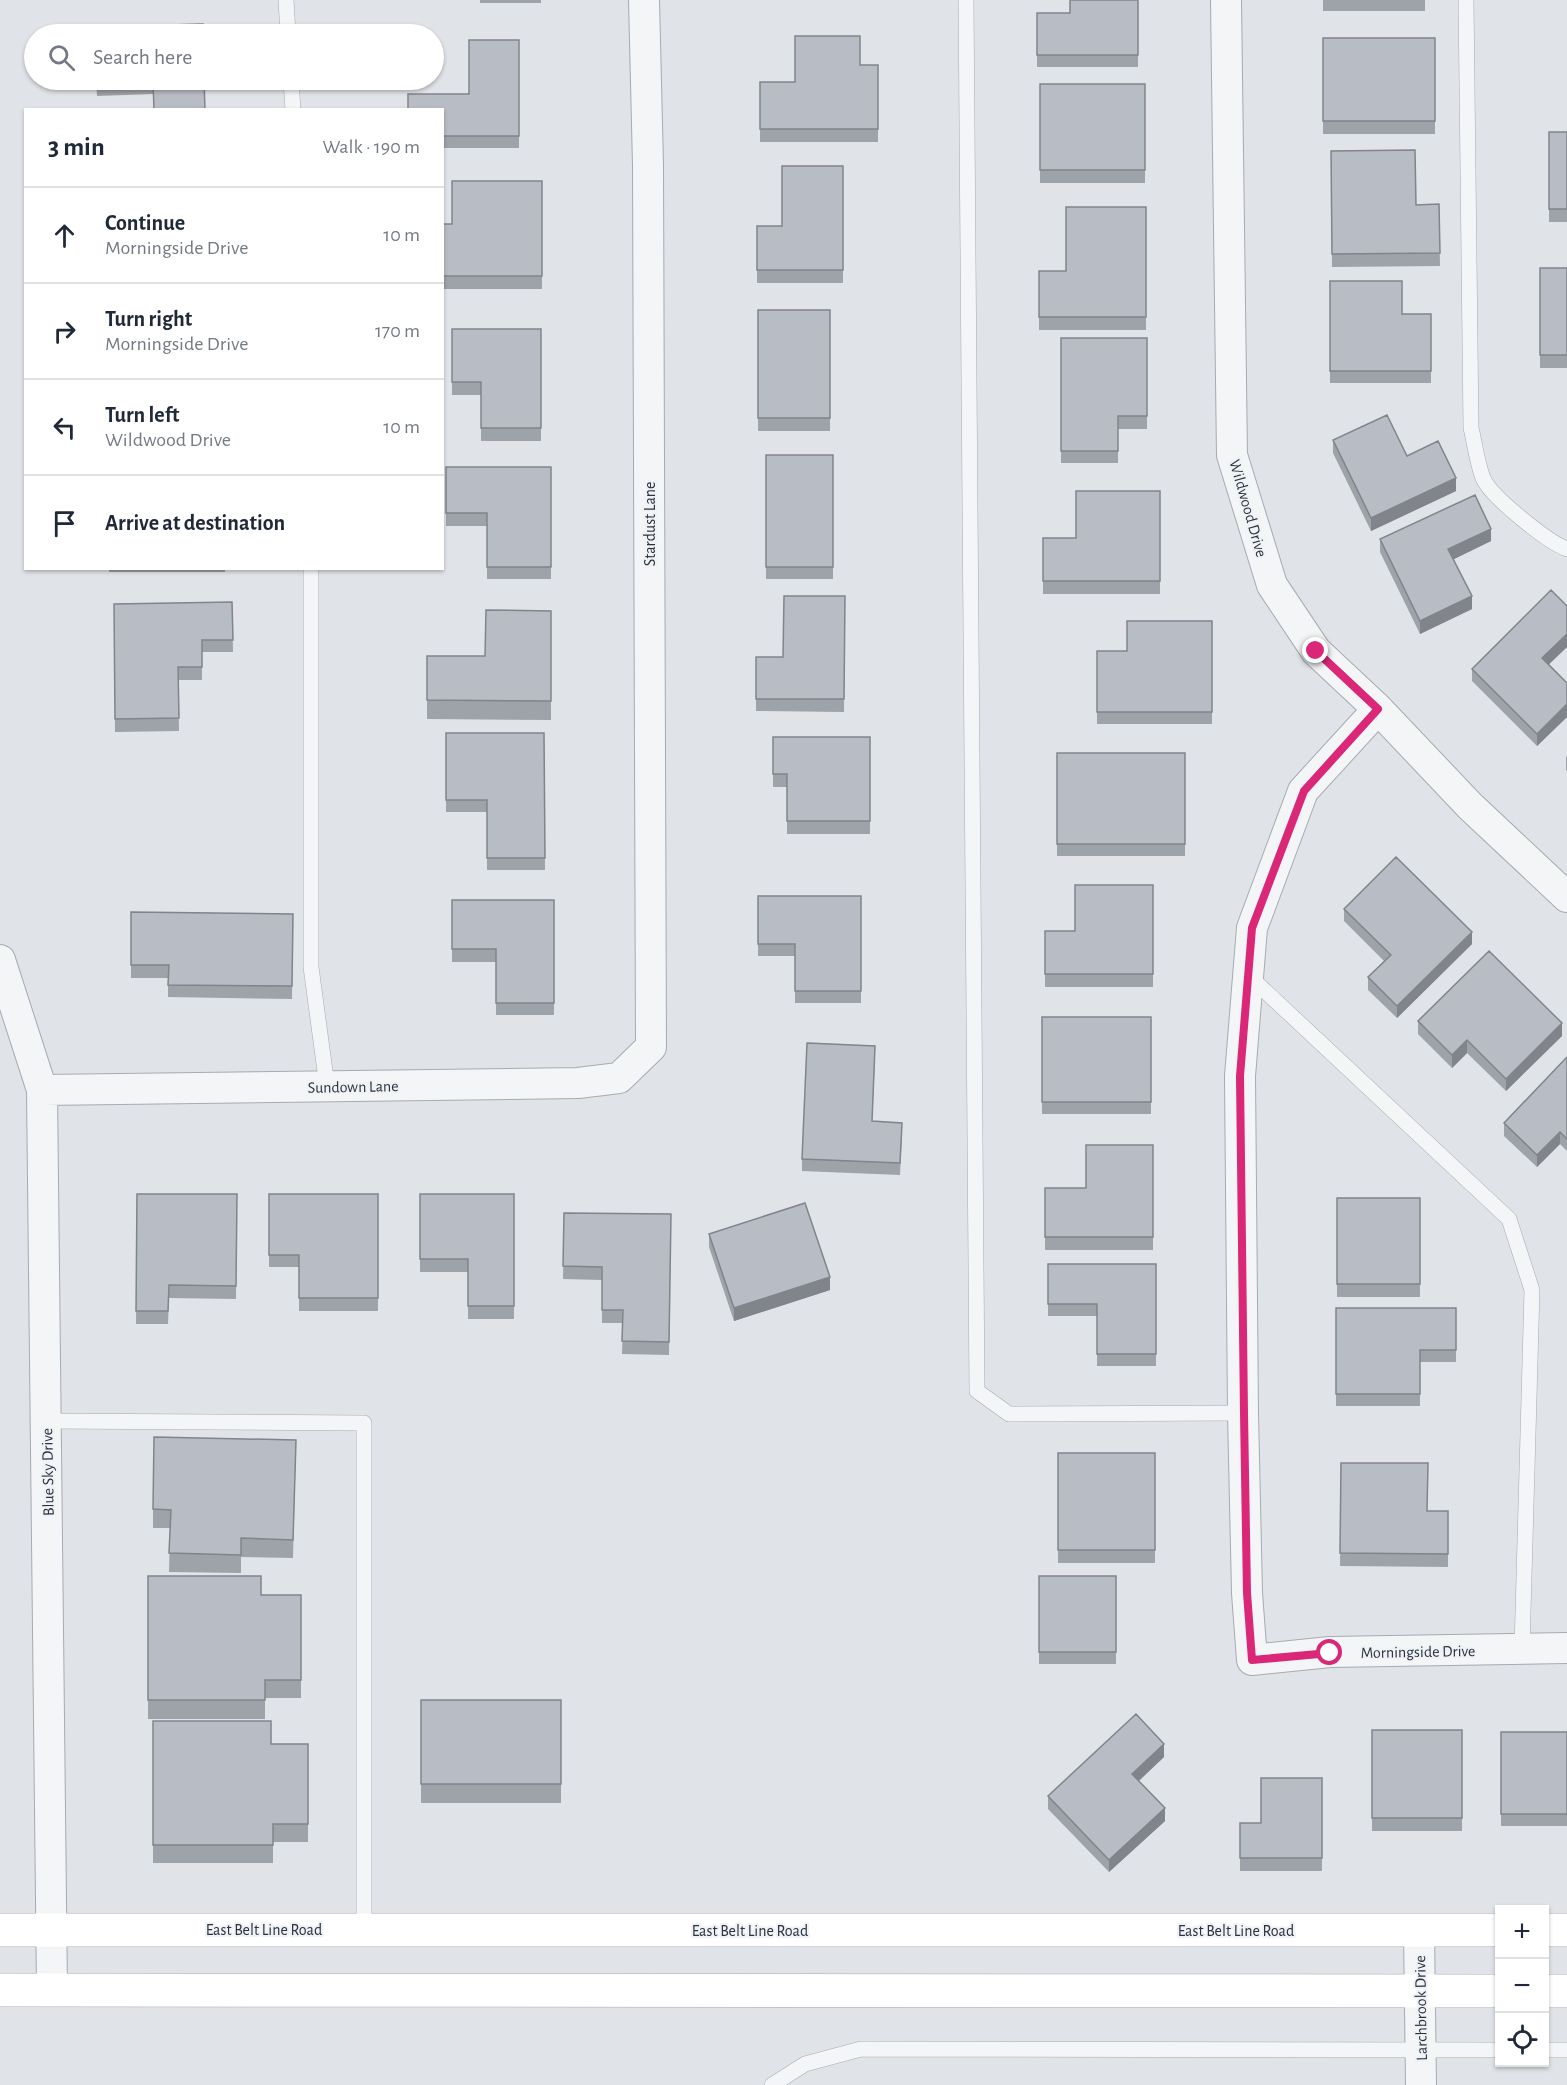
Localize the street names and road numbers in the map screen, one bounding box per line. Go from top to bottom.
street label: Wildwood Drive [1226,458,1270,559]
street label: Stardust Lane [642,482,658,566]
street label: Sundown Lane [307,1078,399,1096]
street label: Blue Sky Drive [39,1428,58,1516]
street label: Morningside Drive [1361,1643,1476,1661]
street label: East Belt Line Road [206,1922,322,1938]
street label: East Belt Line Road [692,1923,808,1939]
street label: East Belt Line Road [1178,1923,1294,1939]
street label: Larchbrook Drive [1412,1955,1430,2061]

